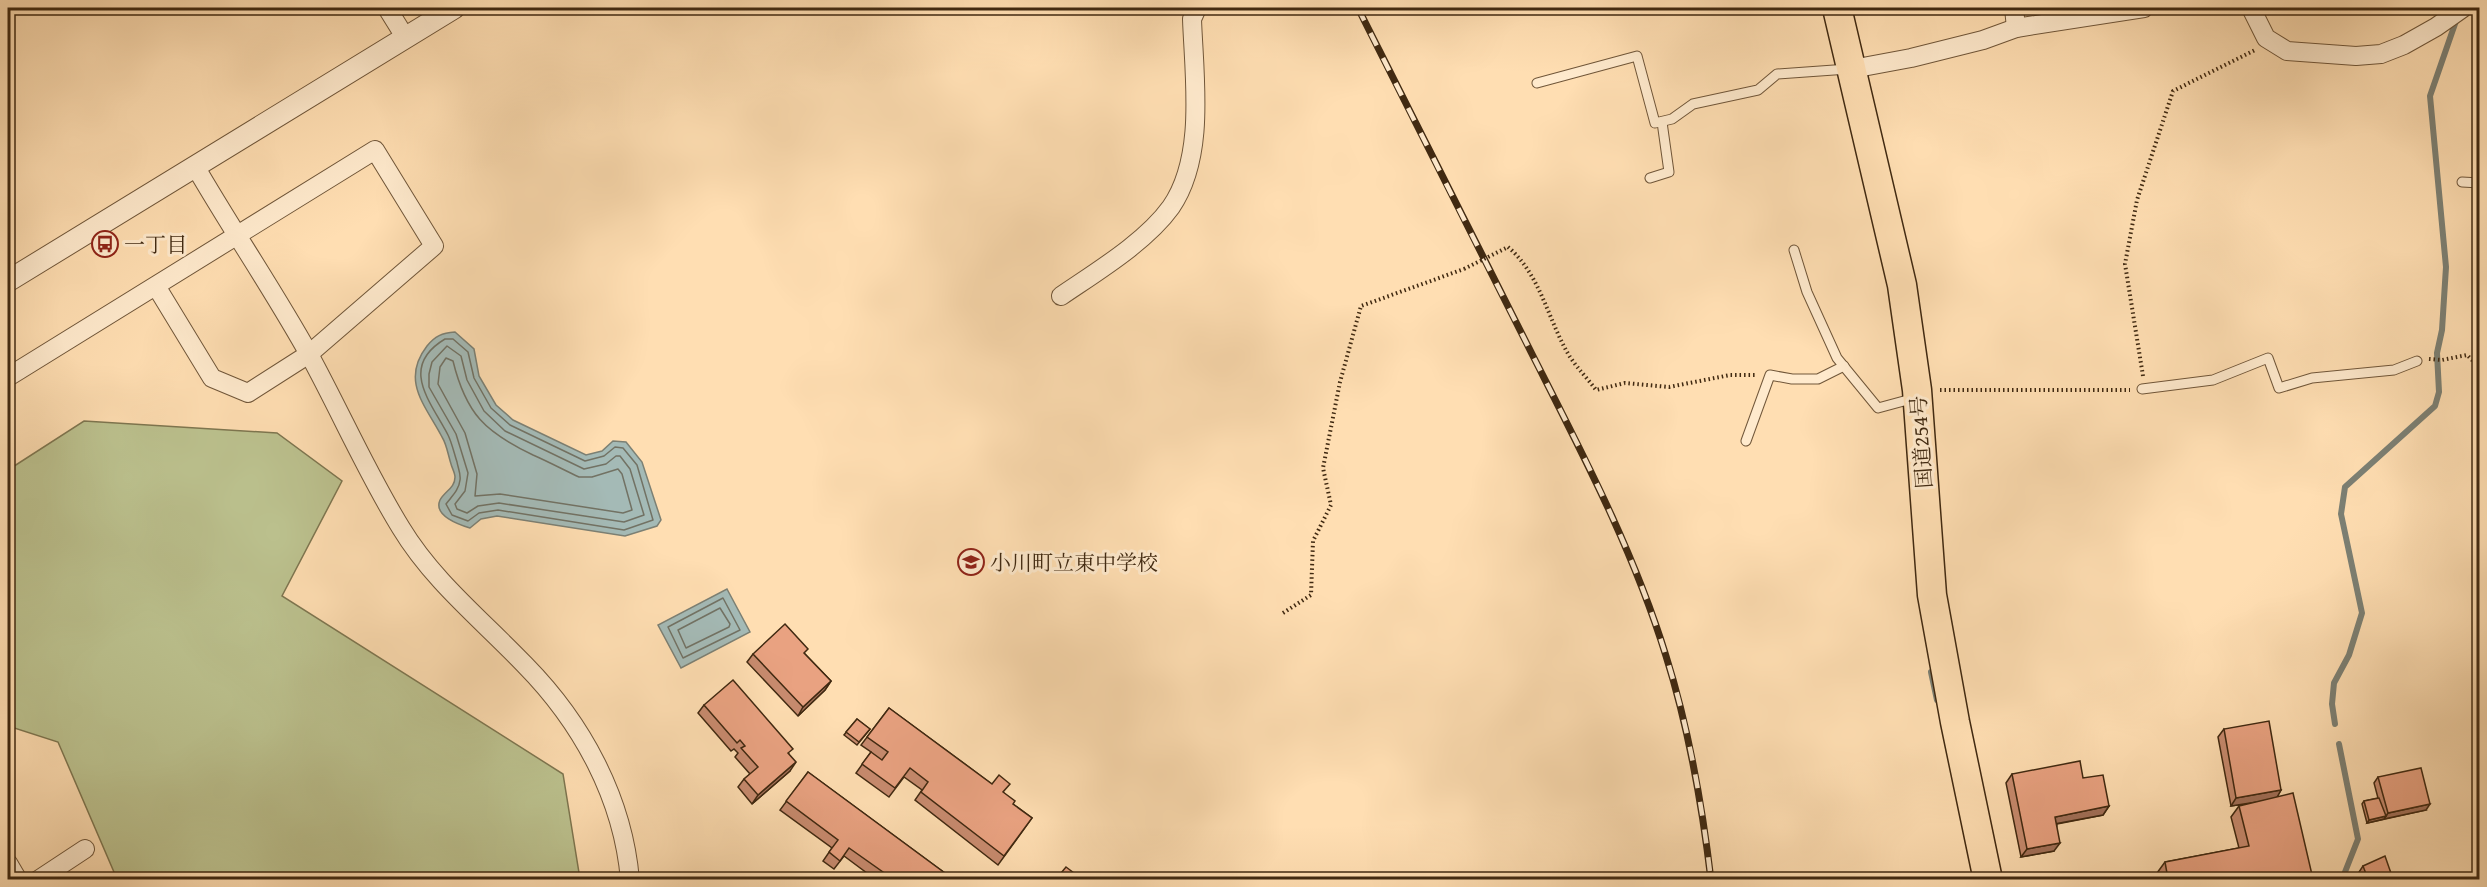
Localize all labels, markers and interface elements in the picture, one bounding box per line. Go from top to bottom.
bus stop icon: 一丁目 [90,229,120,259]
place label: 一丁目 [124,229,187,260]
street label: 国道254号 [1902,394,1940,490]
school or university icon: 小川町立東中学校 [956,547,986,577]
place label: 小川町立東中学校 [990,547,1158,578]

